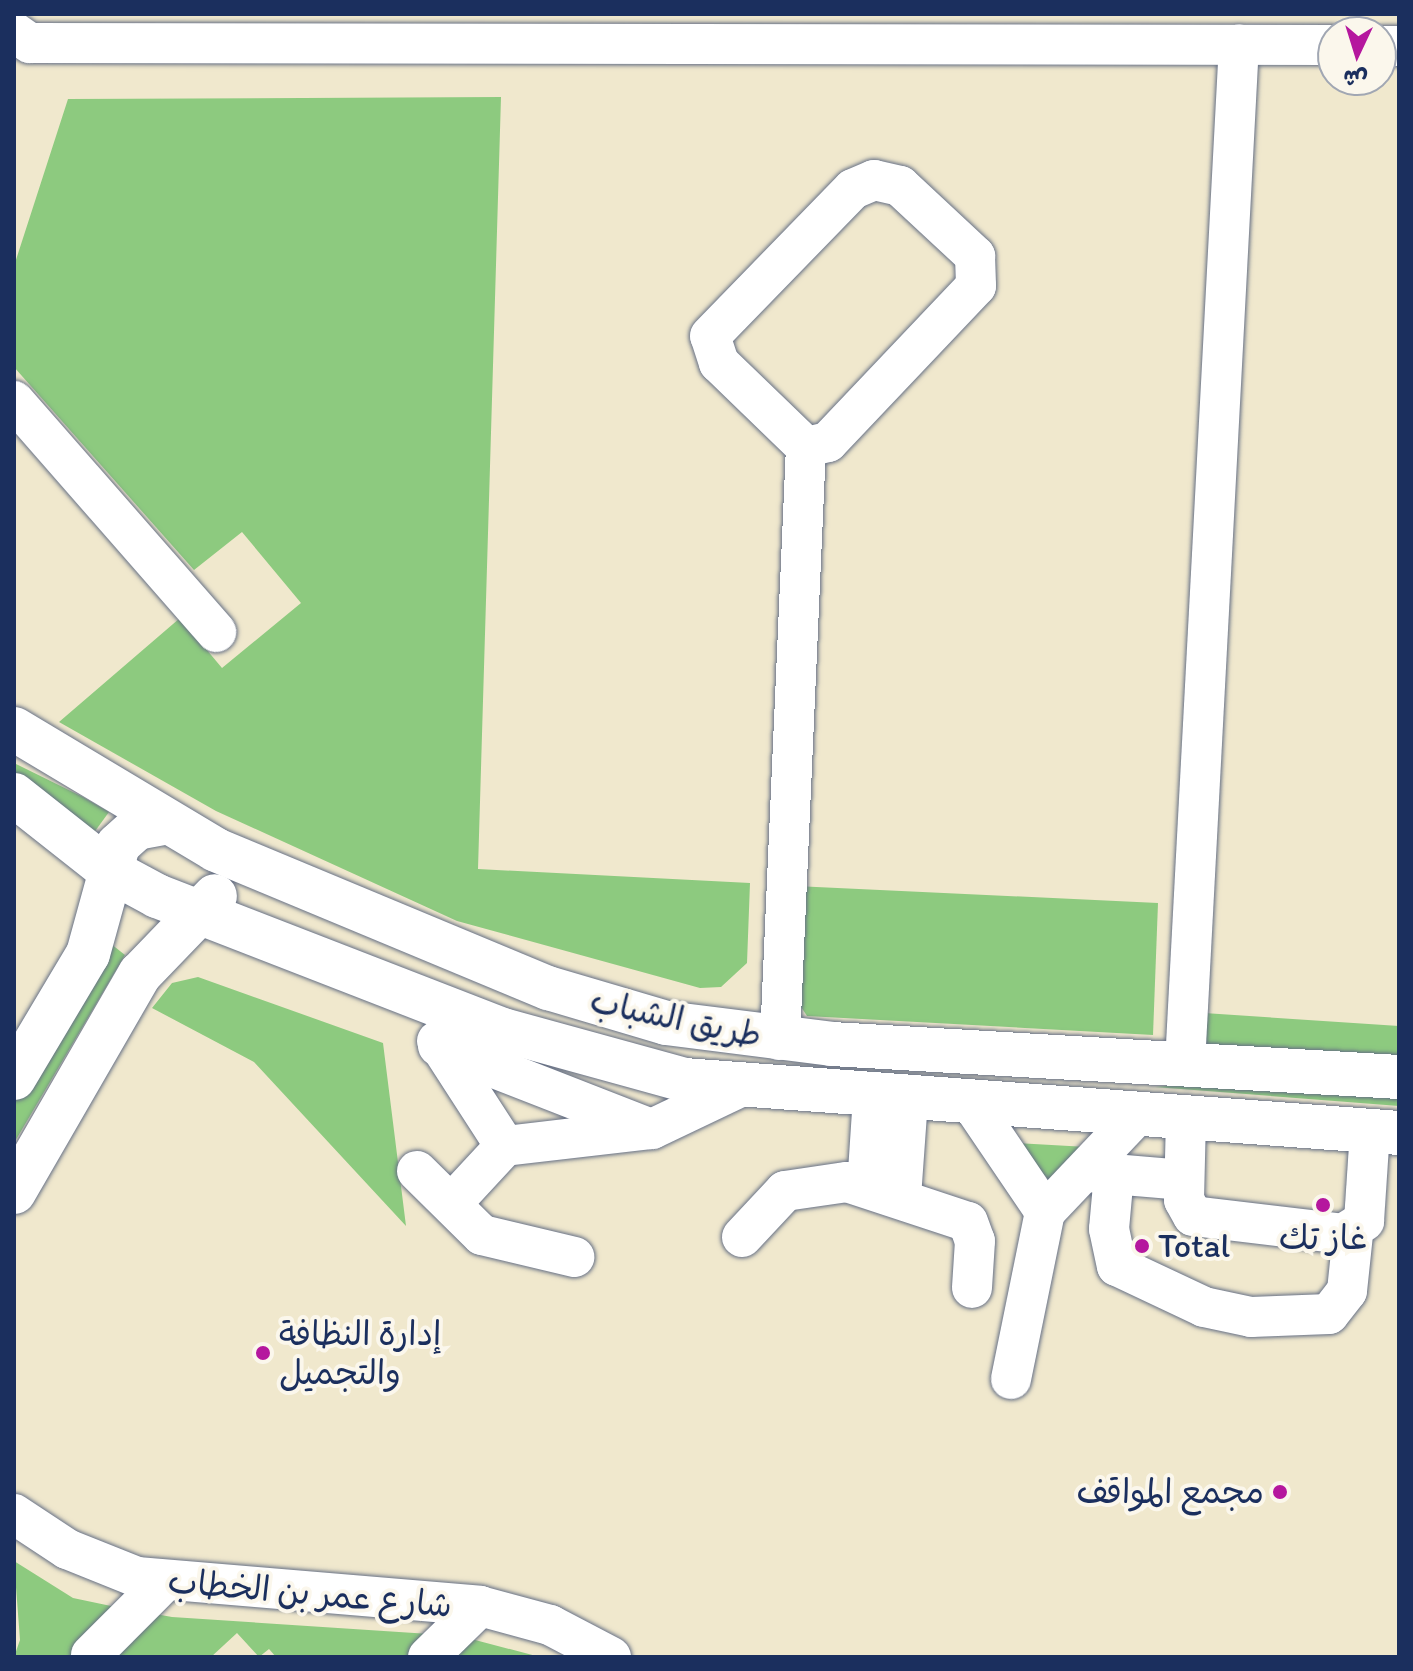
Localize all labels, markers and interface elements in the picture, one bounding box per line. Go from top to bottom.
north arrow [1317,16,1397,96]
text: ش [1342,64,1368,93]
street label: طريق الشباب [587,980,765,1056]
marker: غاز تك [1314,1196,1332,1214]
place label: غاز تك [1279,1218,1367,1258]
place label: Total [1158,1226,1230,1266]
marker: Total [1133,1237,1151,1255]
place label: إدارة النظافة والتجميل [279,1313,441,1392]
marker: إدارة النظافة والتجميل [254,1344,272,1362]
place label: مجمع المواقف [1077,1472,1264,1512]
marker: مجمع المواقف [1271,1483,1289,1501]
street label: شارع عمر بن الخطاب [166,1560,454,1626]

